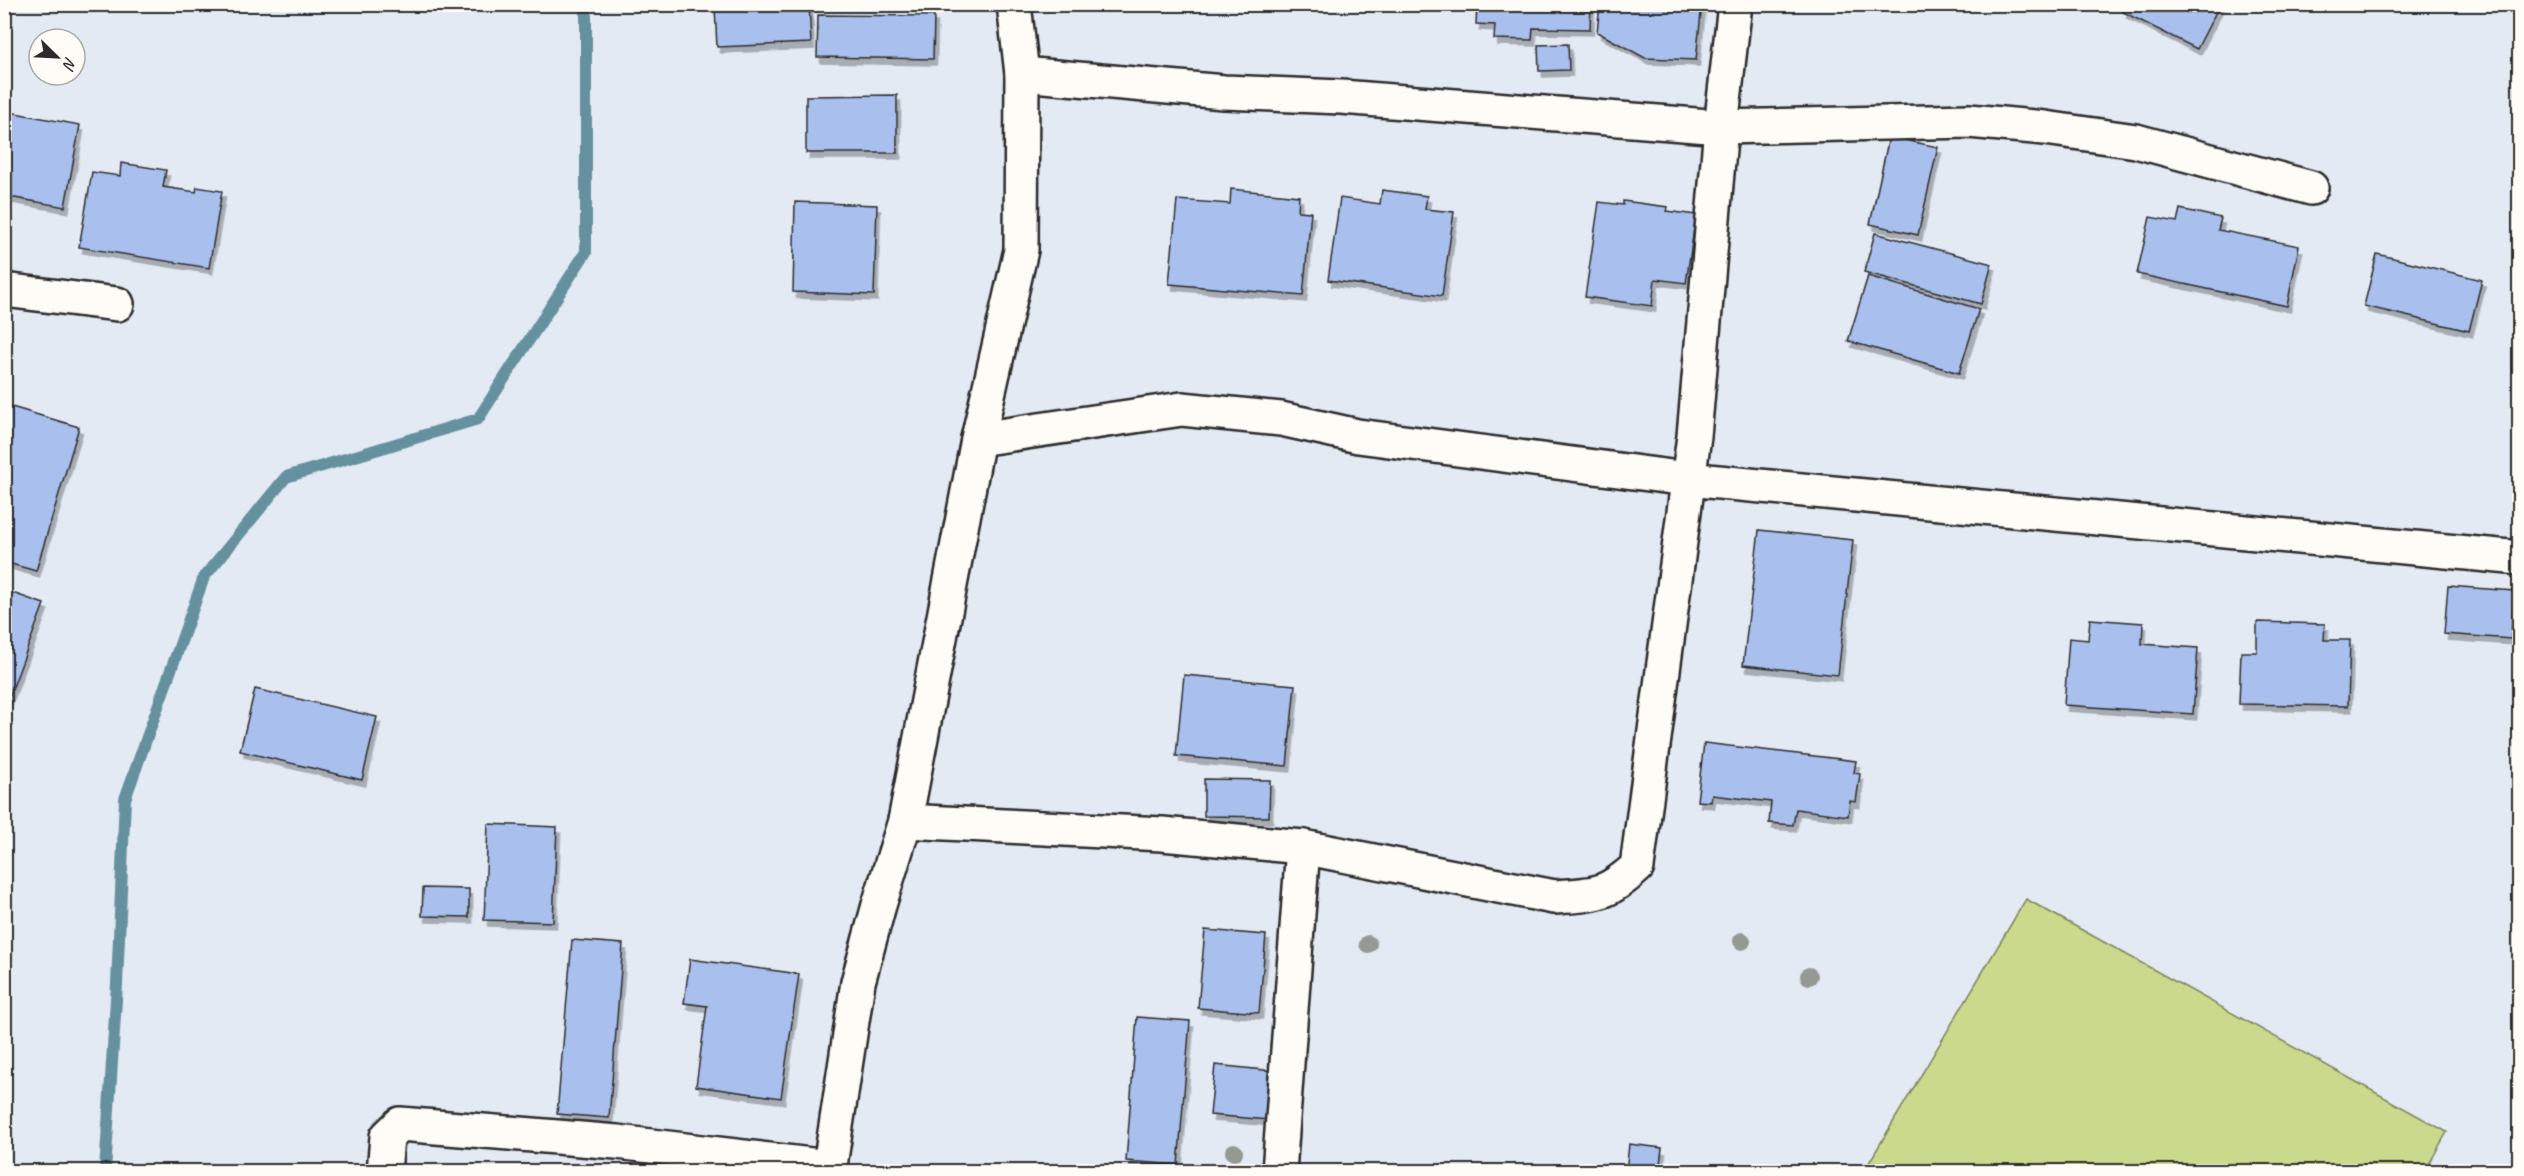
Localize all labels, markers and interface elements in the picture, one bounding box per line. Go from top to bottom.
north arrow [27,27,87,87]
text: N [57,54,81,74]

